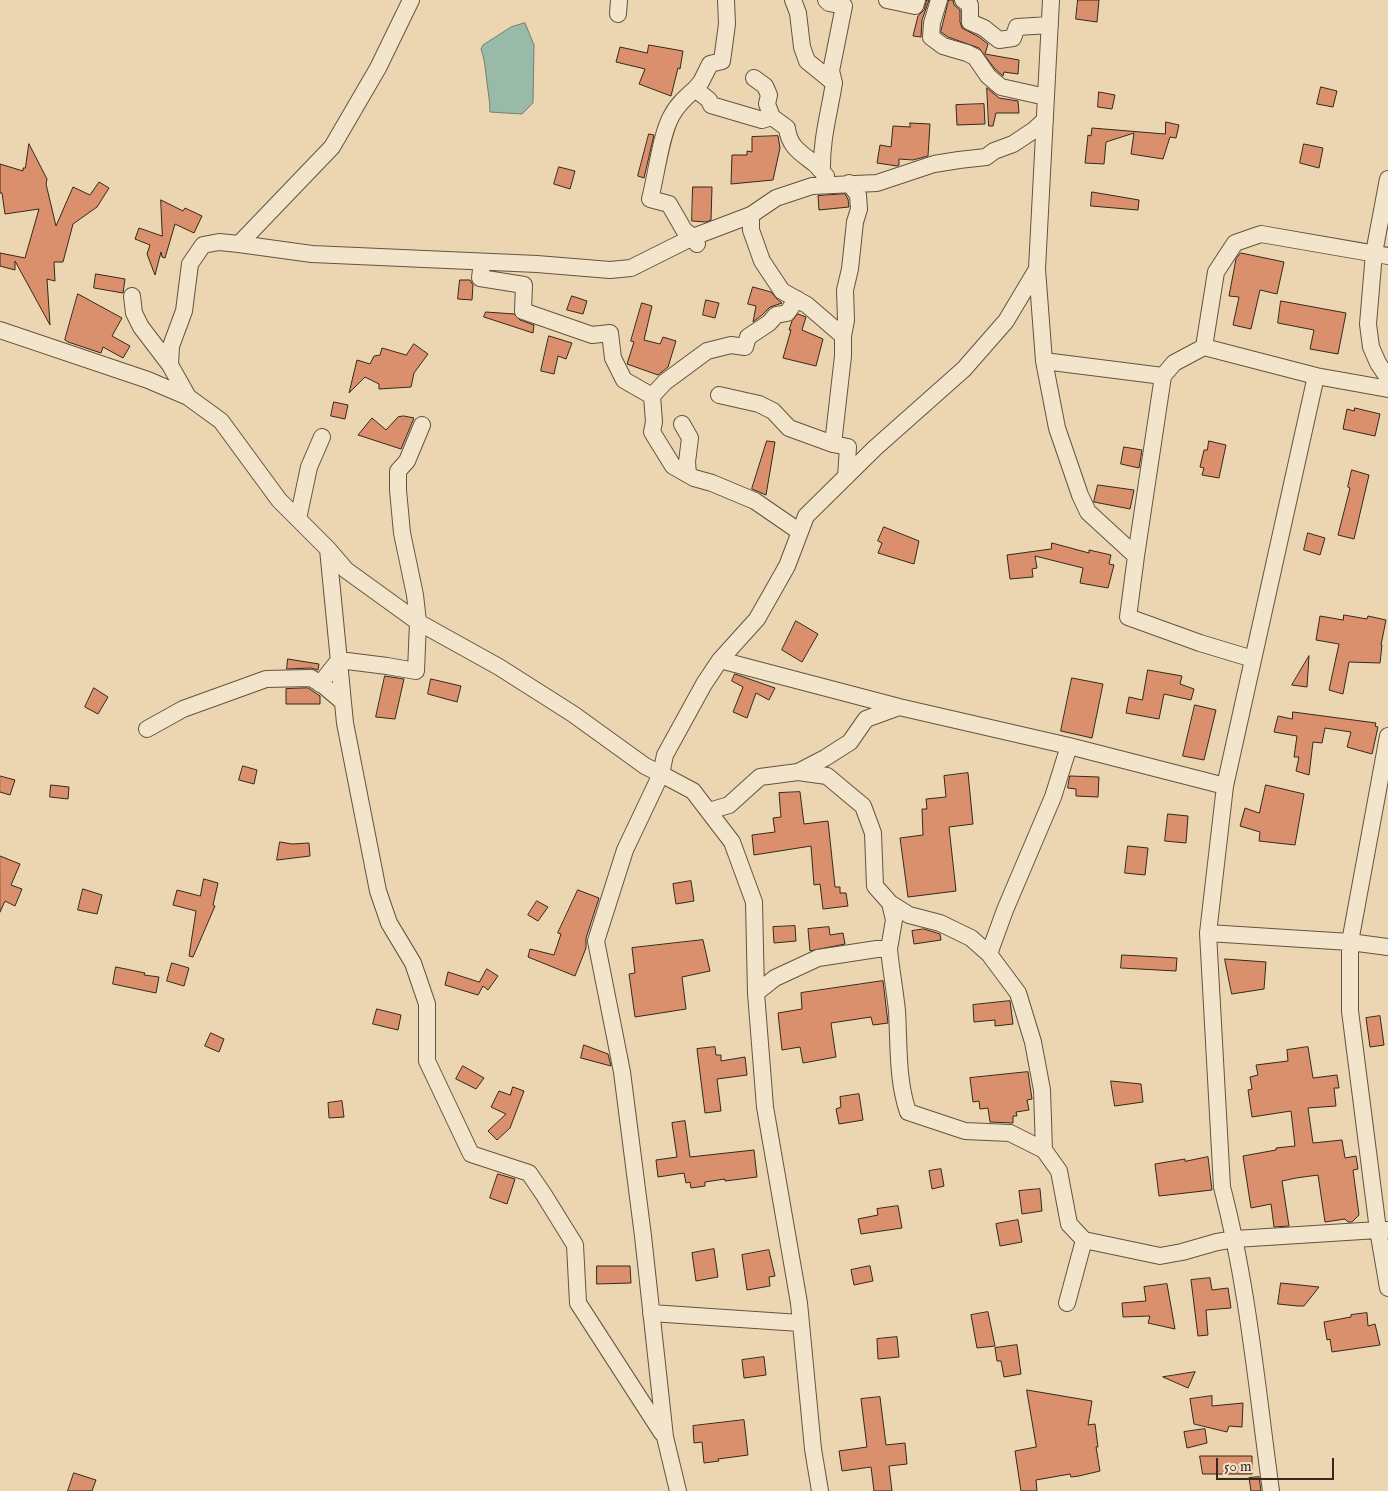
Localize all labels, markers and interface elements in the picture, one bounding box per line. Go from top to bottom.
scale bar [1218,1448,1336,1480]
text: 50 m [1224,1457,1252,1476]

